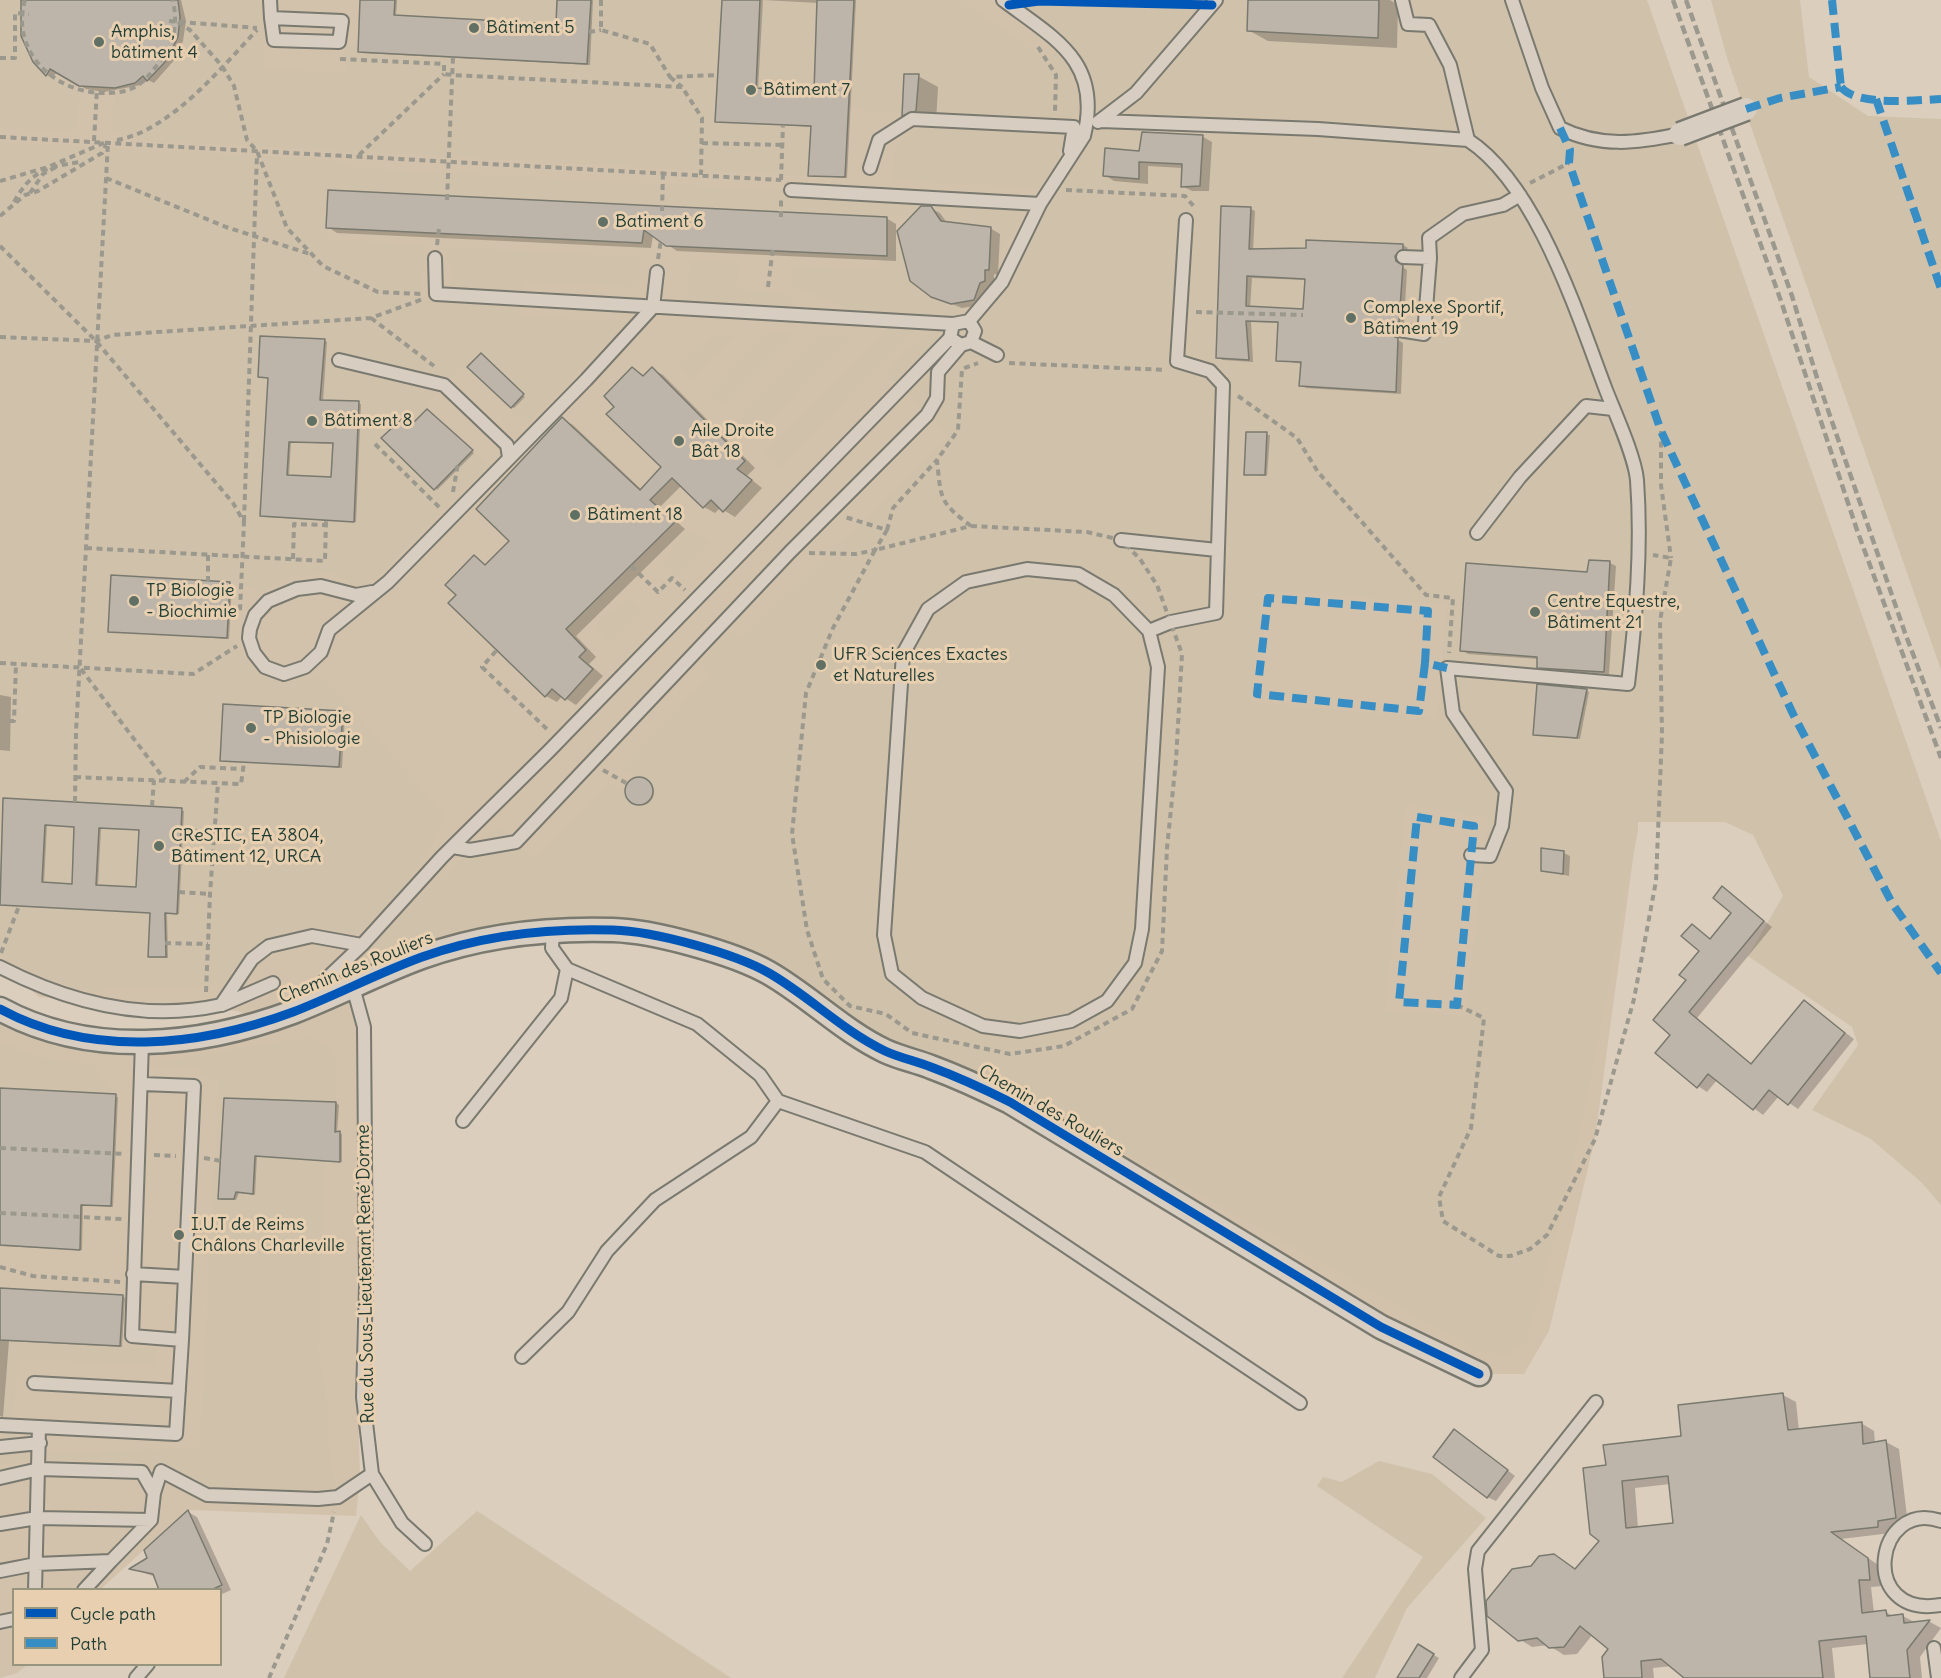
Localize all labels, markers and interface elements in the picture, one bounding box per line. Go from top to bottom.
place label: Bâtiment 5 [486,17,575,39]
place label: Amphis, bâtiment 4 [111,21,198,63]
marker: Bâtiment 5 [467,21,481,35]
marker: Amphis, bâtiment 4 [92,35,106,49]
place label: Bâtiment 7 [763,79,850,101]
marker: Bâtiment 7 [744,83,758,97]
place label: Batiment 6 [615,211,704,233]
marker: Batiment 6 [596,215,610,229]
place label: Complexe Sportif, Bâtiment 19 [1363,297,1504,340]
marker: Complexe Sportif, Bâtiment 19 [1344,311,1358,325]
place label: Bâtiment 8 [324,410,413,432]
marker: Bâtiment 8 [305,414,319,428]
place label: Aile Droite Bât 18 [691,420,774,462]
marker: Aile Droite Bât 18 [672,434,686,448]
place label: Bâtiment 18 [587,504,683,526]
marker: Bâtiment 18 [568,508,582,522]
place label: TP Biologie - Biochimie [146,580,237,622]
place label: Centre Equestre, Bâtiment 21 [1547,591,1680,634]
marker: TP Biologie - Biochimie [127,594,141,608]
marker: Centre Equestre, Bâtiment 21 [1528,605,1542,619]
place label: UFR Sciences Exactes et Naturelles [833,644,1008,686]
marker: UFR Sciences Exactes et Naturelles [814,658,828,672]
place label: TP Biologie - Phisiologie [263,707,360,750]
marker: TP Biologie - Phisiologie [244,721,258,735]
place label: CReSTIC, EA 3804, Bâtiment 12, URCA [171,825,324,868]
marker: CReSTIC, EA 3804, Bâtiment 12, URCA [152,839,166,853]
street label: Chemin des Rouliers [276,927,436,1009]
street label: Chemin des Rouliers [974,1061,1128,1161]
street label: Rue du Sous-Lieutenant René Dorme [353,1124,379,1424]
place label: I.U.T de Reims Châlons Charleville [191,1214,345,1256]
marker: I.U.T de Reims Châlons Charleville [172,1228,186,1242]
legend [12,1588,222,1666]
text: Cycle path [70,1602,156,1625]
text: Path [70,1632,107,1655]

